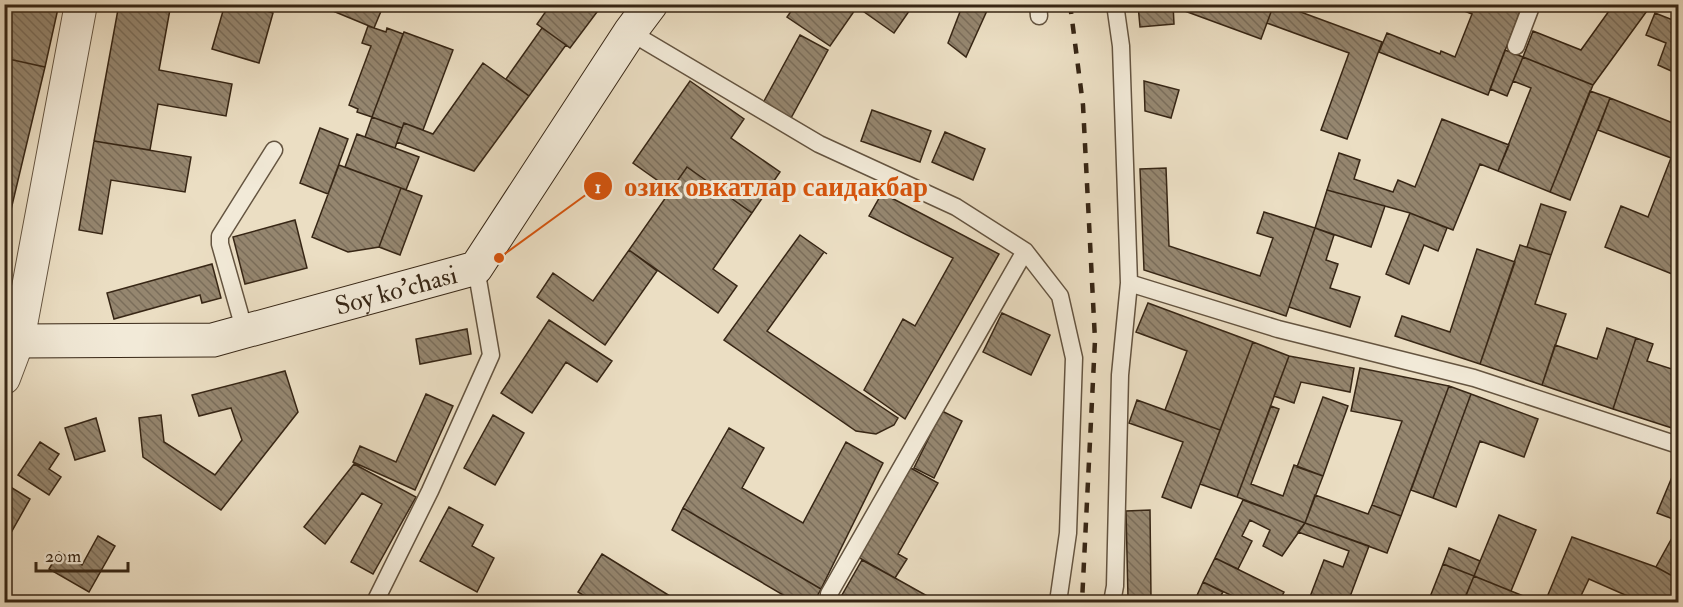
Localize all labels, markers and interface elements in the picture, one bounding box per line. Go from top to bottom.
callout: озик овкатлар саидакбар [583,164,940,209]
text: озик овкатлар саидакбар [624,171,928,204]
text: 1 [595,176,601,199]
street label: Soy ko'chasi [332,259,461,323]
scale bar [36,535,128,573]
text: 20 m [45,545,81,568]

